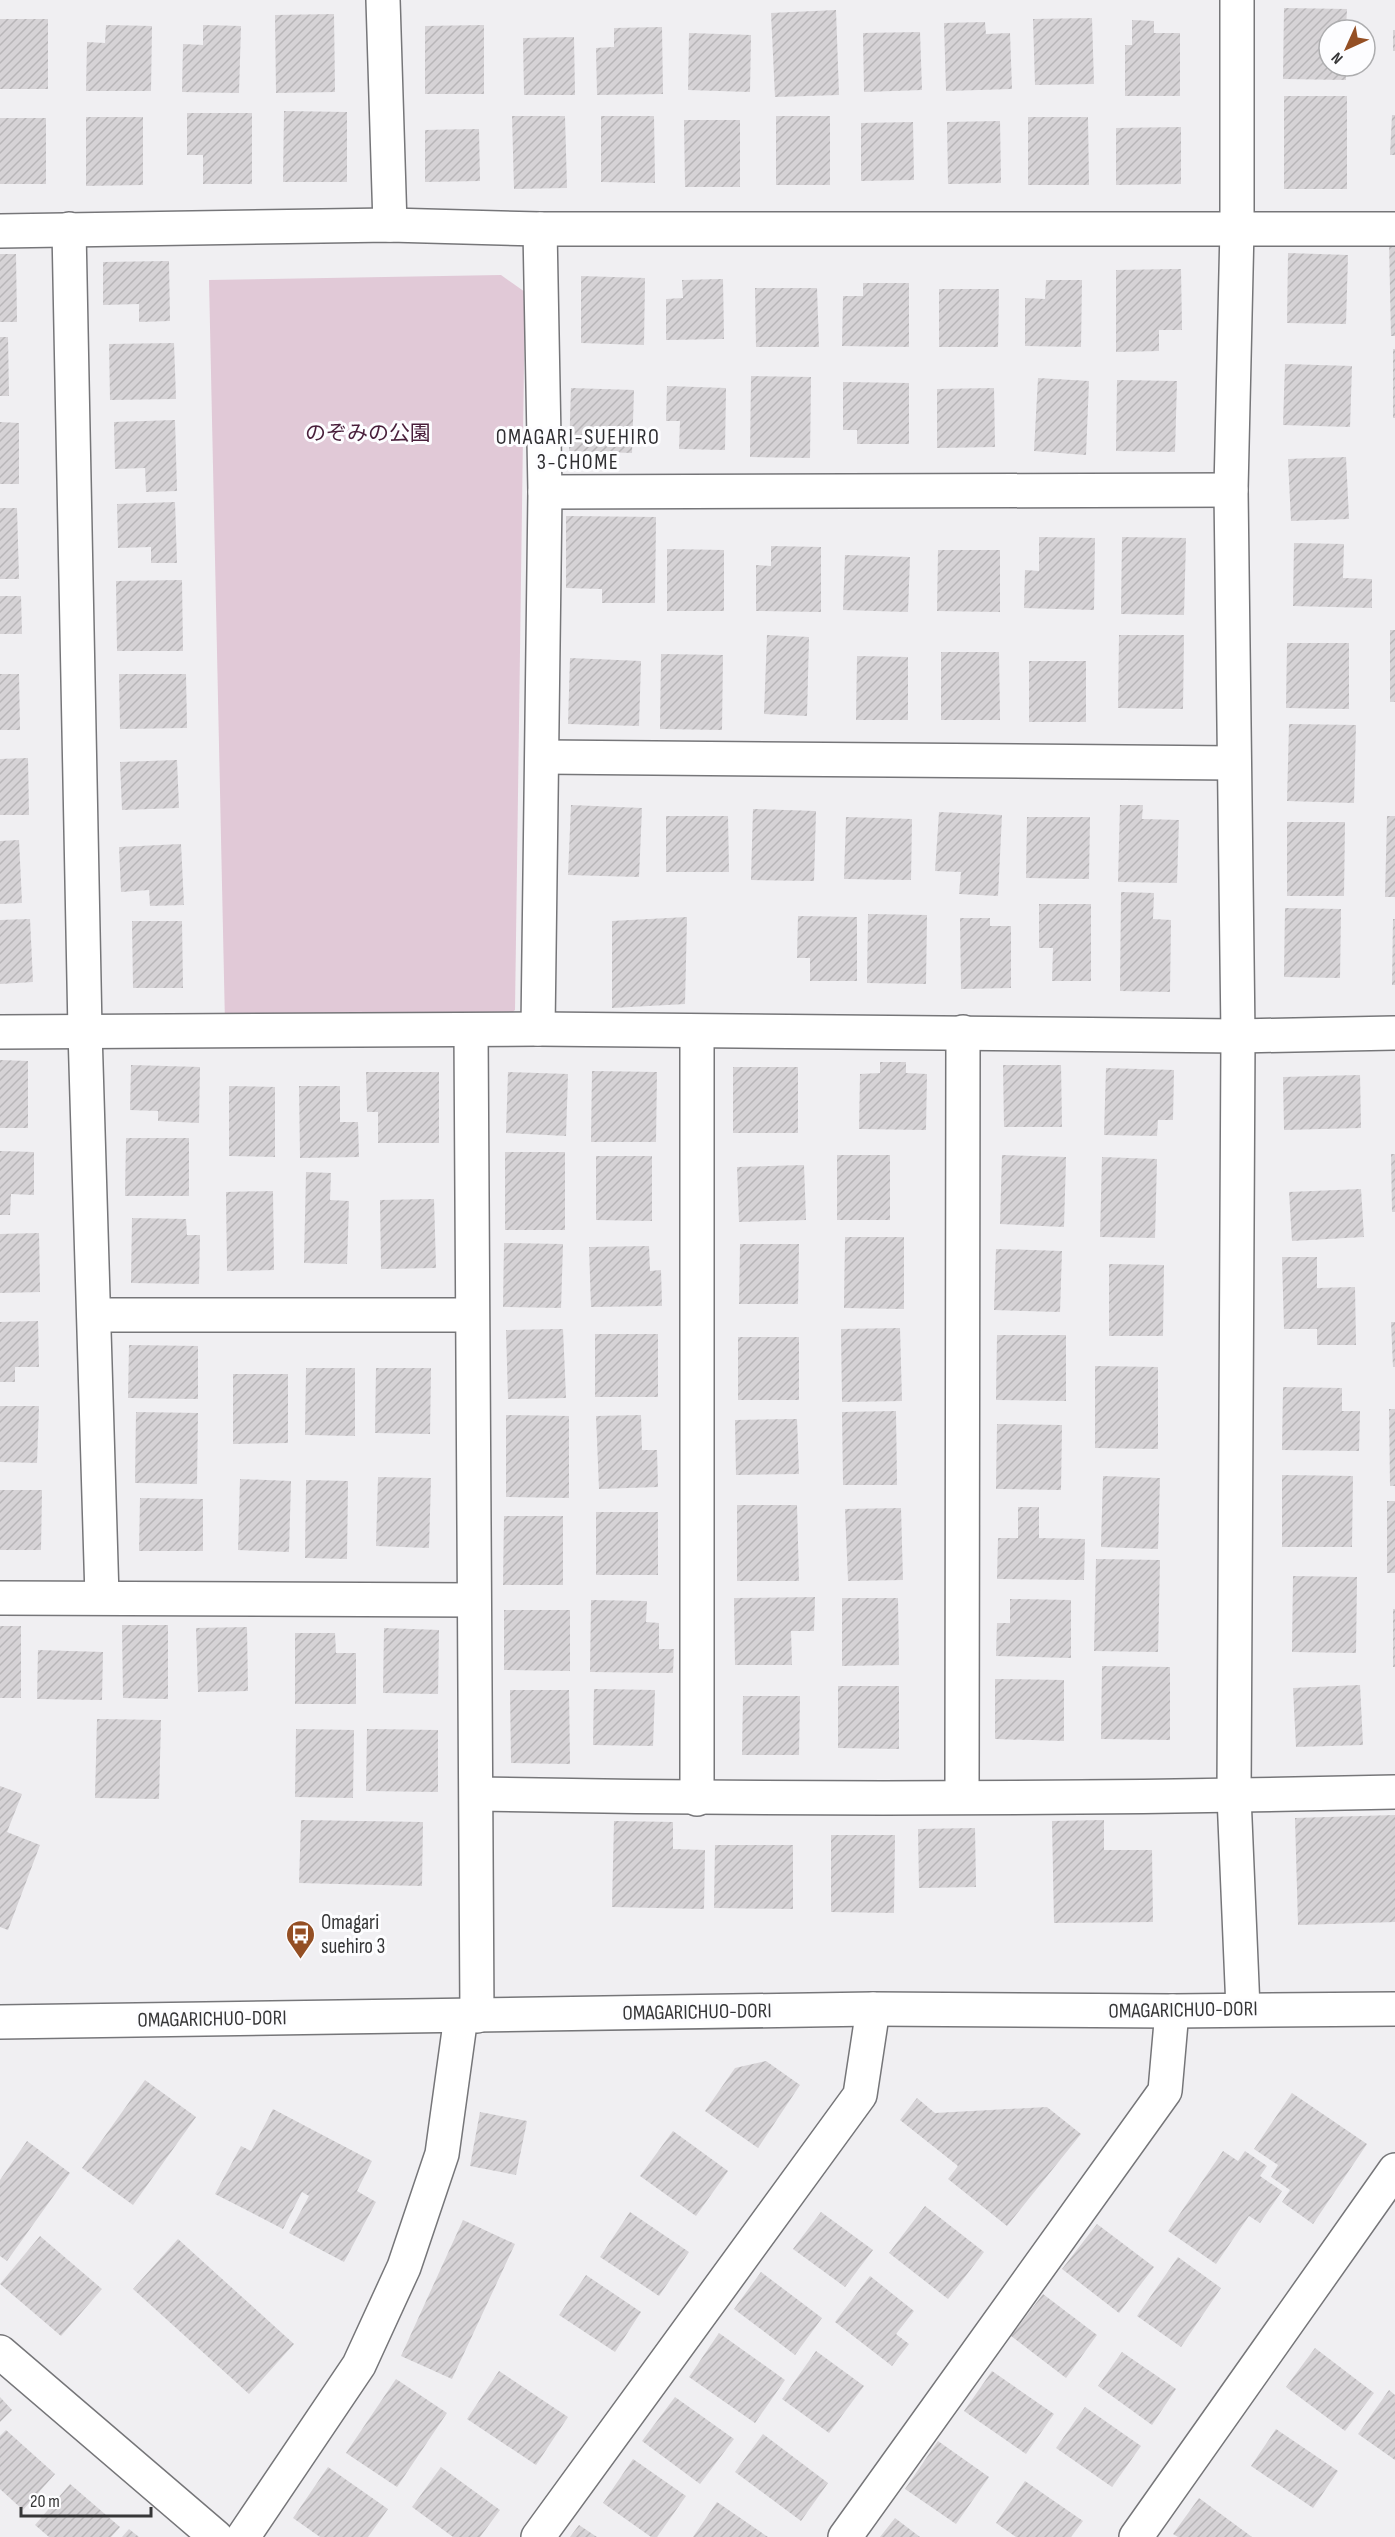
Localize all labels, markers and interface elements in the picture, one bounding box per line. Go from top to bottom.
north arrow [1317,18,1377,78]
text: N [1328,48,1347,67]
park label: のぞみの公園 [305,421,431,446]
district label: OMAGARI-SUEHIRO 3-CHOME [496,424,660,476]
place label: Omagari suehiro 3 [321,1910,385,1959]
bus stop icon: Omagari suehiro 3 [284,1918,316,1960]
street label: OMAGARICHUO-DORI [1108,1996,1258,2024]
street label: OMAGARICHUO-DORI [622,1998,772,2026]
street label: OMAGARICHUO-DORI [137,2005,287,2033]
scale bar [21,2480,152,2518]
text: 20 m [30,2491,60,2512]

